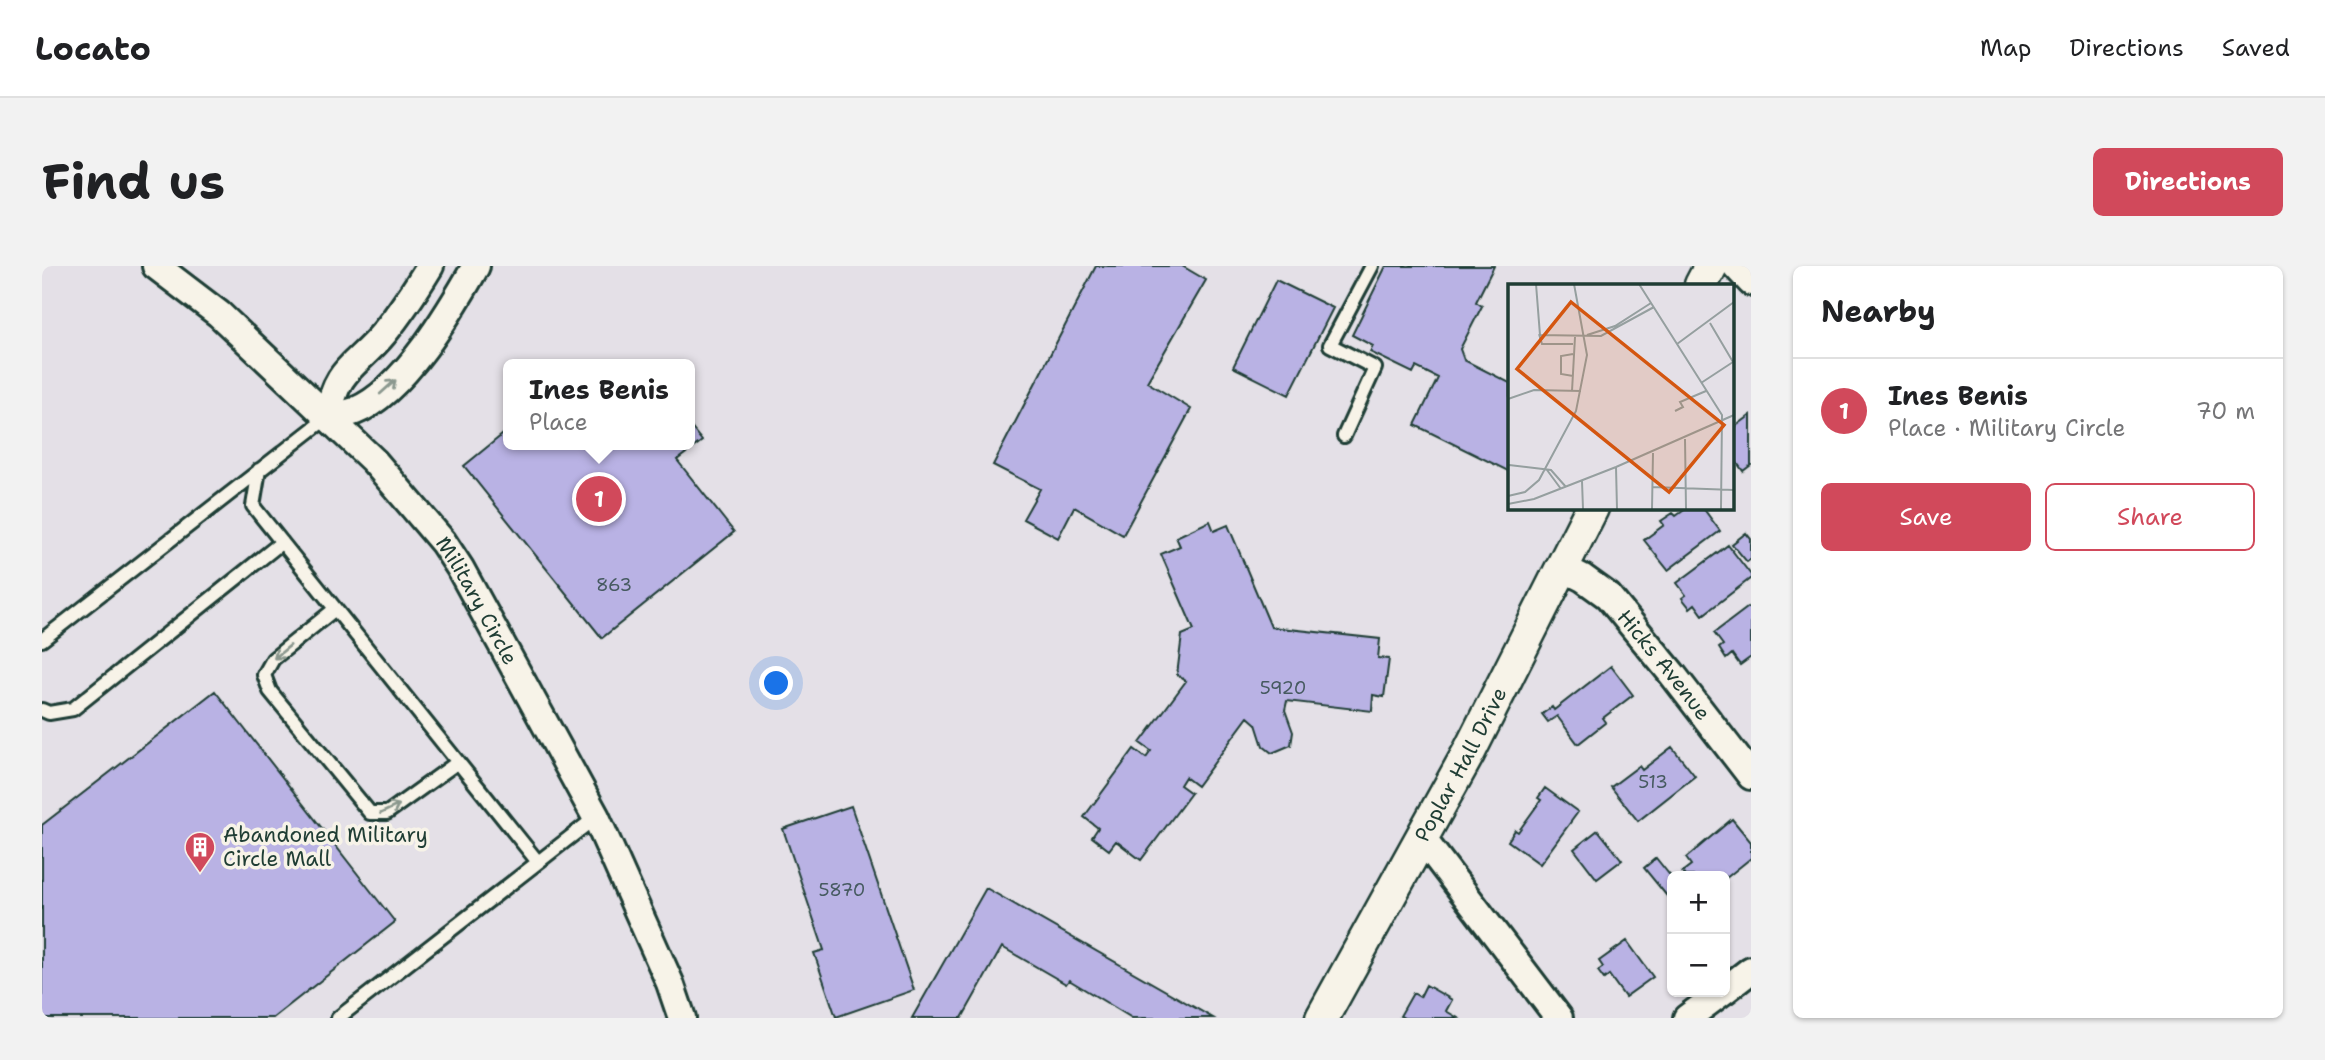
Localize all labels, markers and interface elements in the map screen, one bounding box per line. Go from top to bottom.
text: Locato [35,26,151,71]
text: Map [1980,32,2031,64]
text: Directions [2069,32,2184,64]
text: Saved [2222,32,2290,64]
button: Directions [2093,148,2283,216]
text: Find us [42,149,225,215]
inset map [1508,284,1734,509]
text: Nearby [1821,291,1936,332]
popup [503,359,695,450]
text: Ines Benis [529,372,669,407]
text: Ines Benis [1888,378,2028,413]
one-way arrow [379,379,396,396]
text: 1 [1839,396,1849,426]
text: 70 m [2196,396,2255,426]
text: Place [529,407,588,437]
text: Place · Military Circle [1888,413,2126,443]
pin: 1 [576,473,622,525]
button: Save [1821,483,2031,551]
button: Share [2045,483,2255,551]
street label: Military Circle [429,531,524,670]
house number: 863 [596,573,632,597]
street label: Hicks Avenue [1611,604,1717,726]
one-way arrow [274,644,292,660]
your location [759,666,793,700]
house number: 5920 [1260,676,1306,700]
street label: Poplar Hall Drive [1408,682,1513,847]
house number: 513 [1638,770,1668,794]
one-way arrow [379,802,400,815]
place label: Abandoned Military Circle Mall [223,821,428,873]
building icon: Abandoned Military Circle Mall [183,830,217,874]
map controls [1667,871,1730,997]
button: + [1667,871,1730,934]
house number: 5870 [819,878,865,902]
button: − [1667,934,1730,997]

